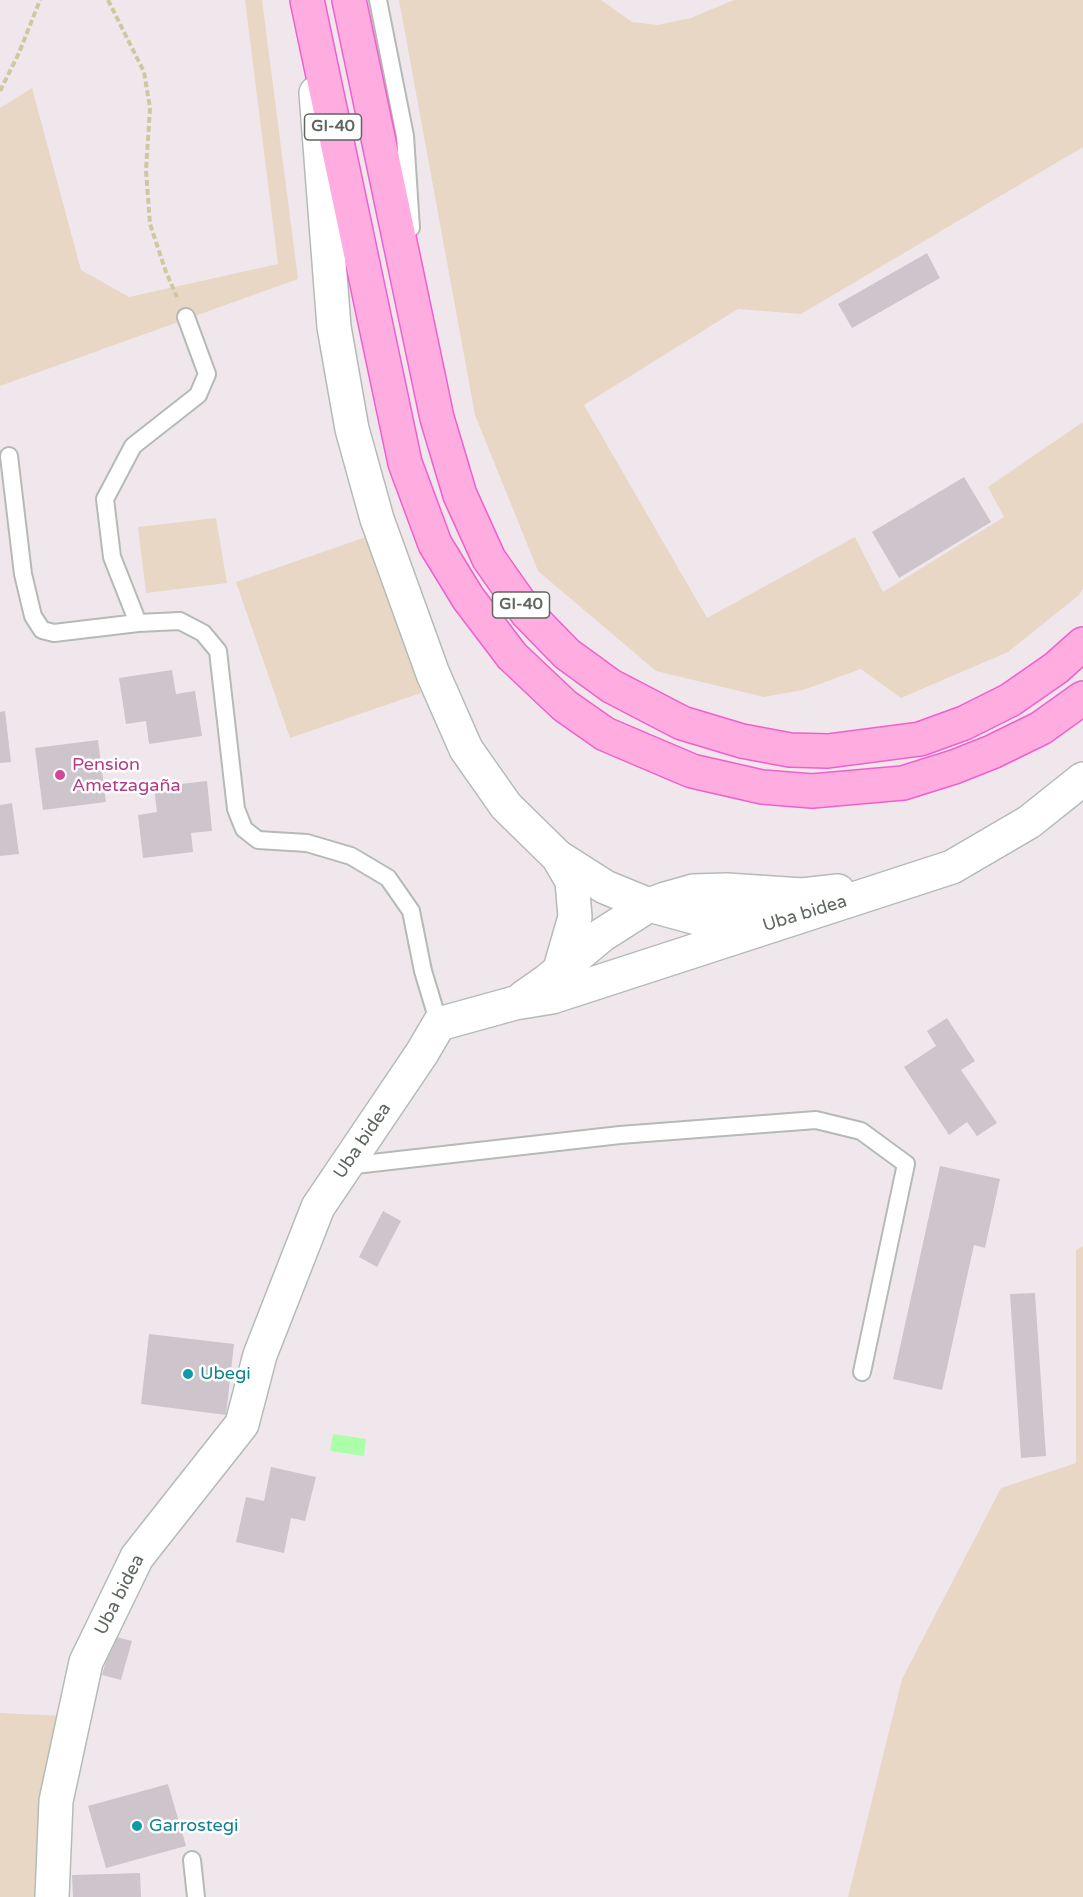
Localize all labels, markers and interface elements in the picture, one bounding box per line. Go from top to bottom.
road number: GI-40 [304,114,362,140]
road number: GI-40 [492,592,550,618]
place label: Pension Ametzagaña [72,754,181,796]
marker: Pension Ametzagaña [53,768,67,782]
street label: Uba bidea [760,891,850,937]
street label: Uba bidea [330,1099,396,1183]
place label: Ubegi [200,1363,251,1385]
marker: Ubegi [181,1367,195,1381]
street label: Uba bidea [91,1551,149,1639]
place label: Garrostegi [149,1815,239,1837]
marker: Garrostegi [130,1819,144,1833]

